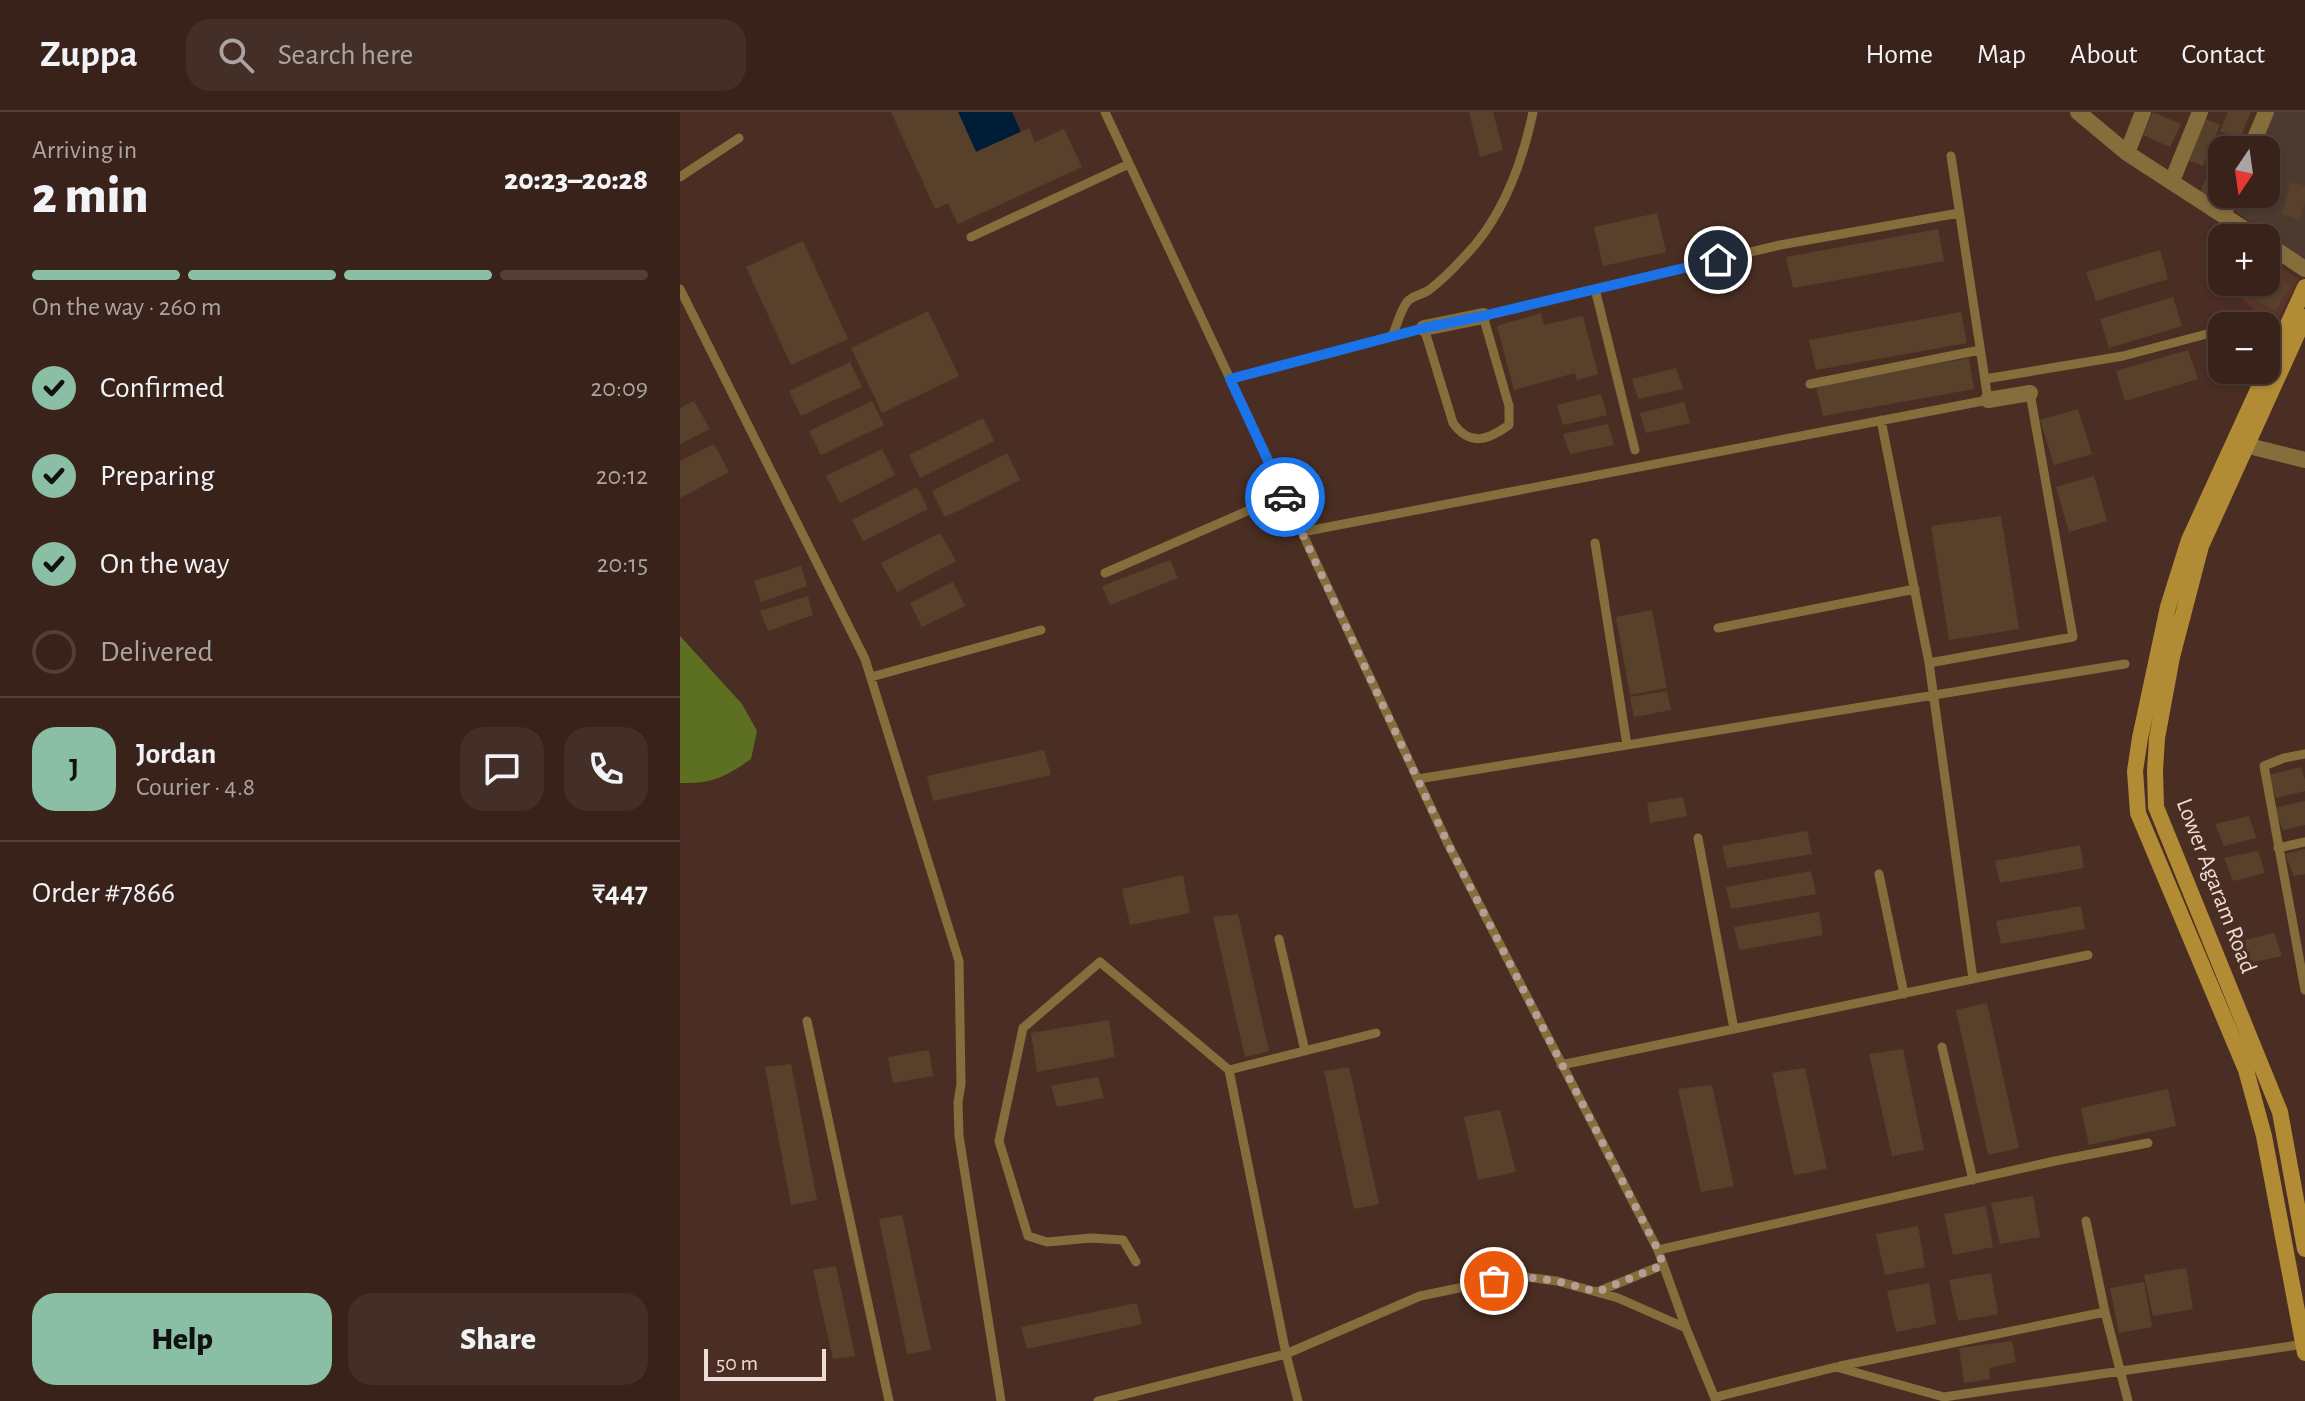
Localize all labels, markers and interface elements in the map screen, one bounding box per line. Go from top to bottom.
search box [186,19,746,91]
icon: search [214,33,258,77]
text: Zuppa [40,36,138,74]
text: Search here [278,40,413,70]
text: Home [1866,41,1933,69]
text: Map [1977,41,2026,69]
text: About [2070,41,2138,69]
text: Contact [2182,41,2265,69]
north arrow [2208,136,2280,208]
map controls [2208,136,2280,384]
text: Arriving in [32,137,137,163]
text: 20:23–20:28 [504,165,648,195]
text: 2 min [32,170,148,222]
button: + [2208,224,2280,296]
pin [1684,226,1752,294]
icon: home [1696,238,1740,282]
text: On the way · 260 m [32,294,222,320]
button: − [2208,312,2280,384]
icon: check [32,366,76,410]
text: Confirmed [100,373,224,403]
text: 20:09 [591,375,648,401]
icon: check [32,454,76,498]
courier [1245,457,1325,537]
text: Preparing [100,461,215,491]
text: 20:12 [596,463,648,489]
icon: car [1263,475,1307,519]
icon: check [32,542,76,586]
text: On the way [100,549,229,579]
text: 20:15 [597,551,648,577]
text: Delivered [100,637,213,667]
button: chat [460,727,544,811]
button: phone [564,727,648,811]
text: Jordan [136,739,216,769]
text: J [69,754,79,784]
text: Courier · 4.8 [136,774,255,800]
street label: Lower Agaram Road [2172,795,2260,977]
text: Order #7866 [32,878,175,908]
text: ₹447 [592,878,648,908]
pin [1460,1247,1528,1315]
icon: bag [1472,1259,1516,1303]
button: Help [32,1293,332,1385]
button: Share [348,1293,648,1385]
scale bar [704,1345,826,1381]
text: 50 m [716,1352,758,1374]

